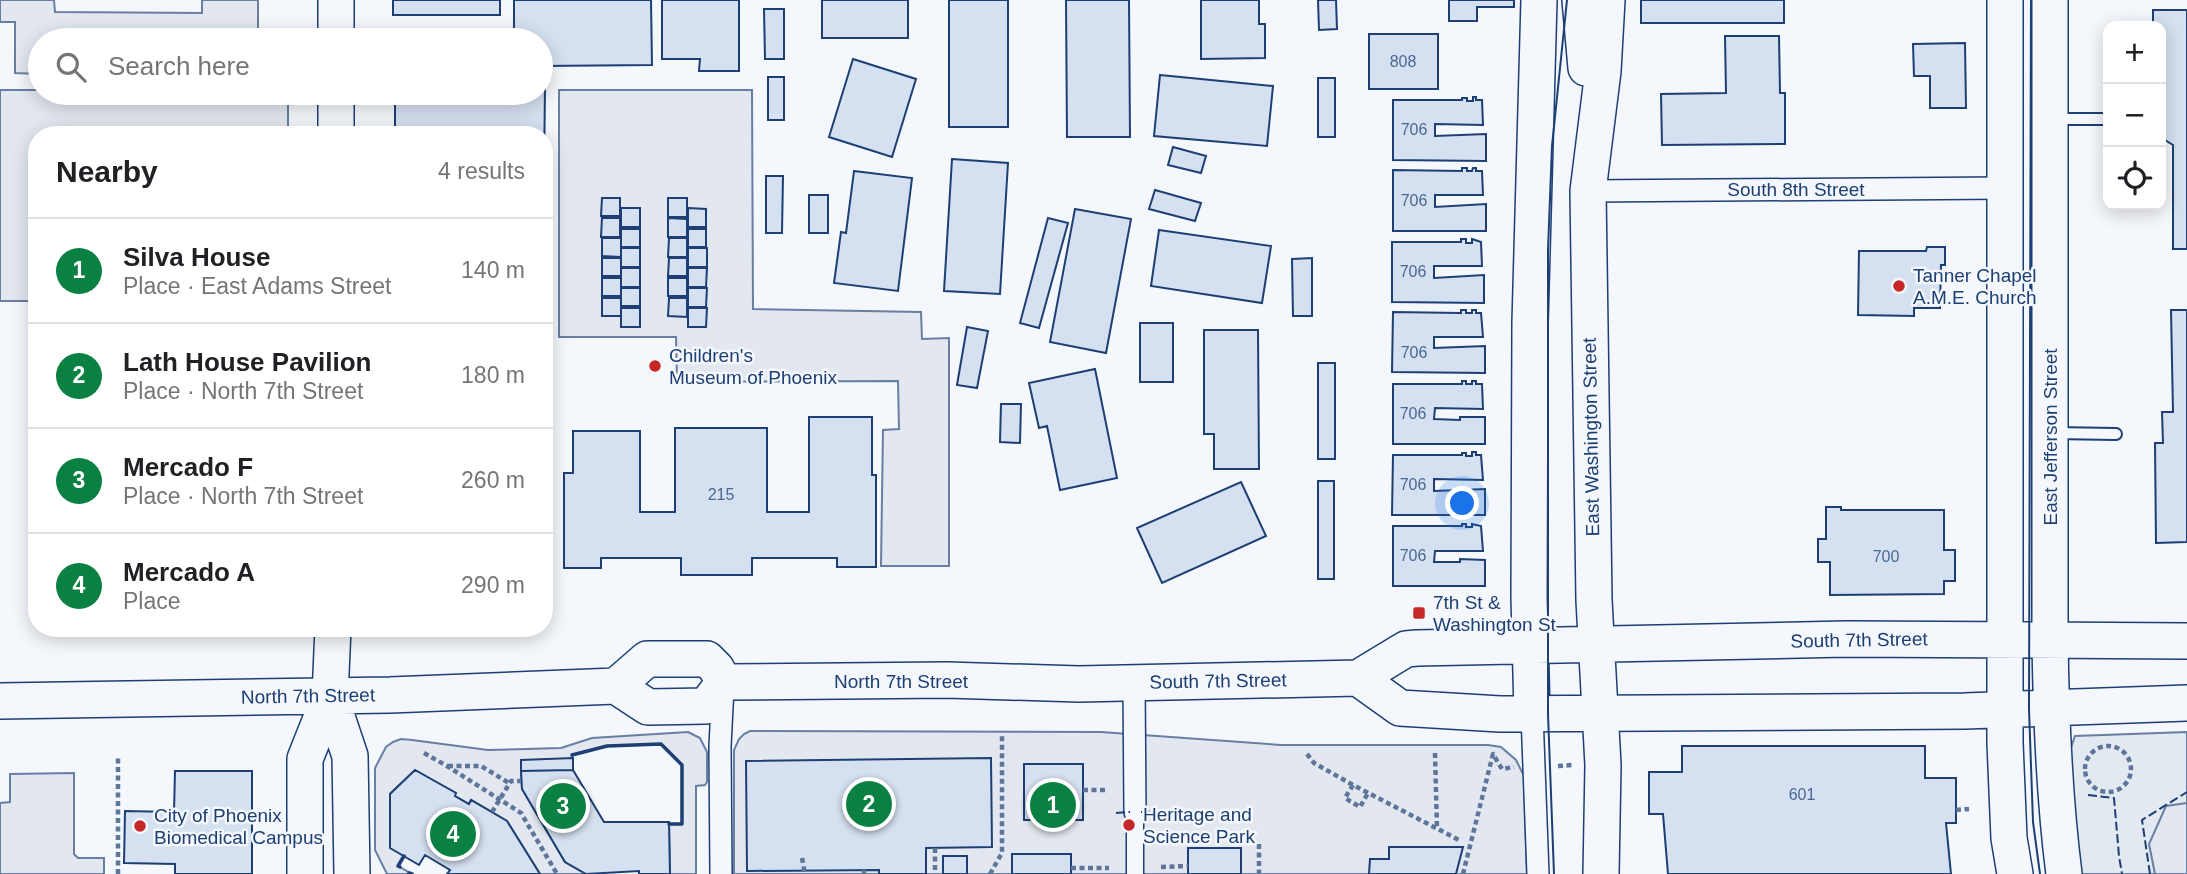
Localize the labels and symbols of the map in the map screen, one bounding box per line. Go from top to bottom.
house number: 808 [1390,53,1416,70]
house number: 706 [1401,121,1427,138]
street label: South 8th Street [1727,179,1865,200]
house number: 706 [1401,192,1427,209]
house number: 706 [1400,263,1426,280]
place label: Tanner Chapel A.M.E. Church [1913,265,2037,308]
marker: Tanner Chapel A.M.E. Church [1891,278,1907,294]
street label: East Washington Street [1579,337,1603,537]
house number: 706 [1401,344,1427,361]
place label: Children's Museum of Phoenix [669,345,837,388]
street label: East Jefferson Street [2040,348,2061,526]
marker: Children's Museum of Phoenix [647,358,663,374]
house number: 706 [1400,405,1426,422]
house number: 706 [1400,476,1426,493]
house number: 215 [708,486,734,503]
your location [1445,486,1479,520]
house number: 706 [1400,547,1426,564]
house number: 700 [1873,548,1899,565]
place label: 7th St & Washington St [1433,592,1557,635]
marker: 7th St & Washington St [1411,605,1427,621]
street label: South 7th Street [1790,628,1929,652]
street label: South 7th Street [1149,669,1288,693]
street label: North 7th Street [834,671,969,692]
street label: North 7th Street [241,684,376,708]
pin: 2 [846,778,892,830]
pin: 1 [1030,779,1076,831]
pin: 3 [540,780,586,832]
house number: 601 [1789,786,1815,803]
place label: Heritage and Science Park [1143,804,1255,847]
place label: City of Phoenix Biomedical Campus [154,805,323,848]
pin: 4 [430,808,476,860]
marker: Heritage and Science Park [1121,817,1137,833]
marker: City of Phoenix Biomedical Campus [132,818,148,834]

